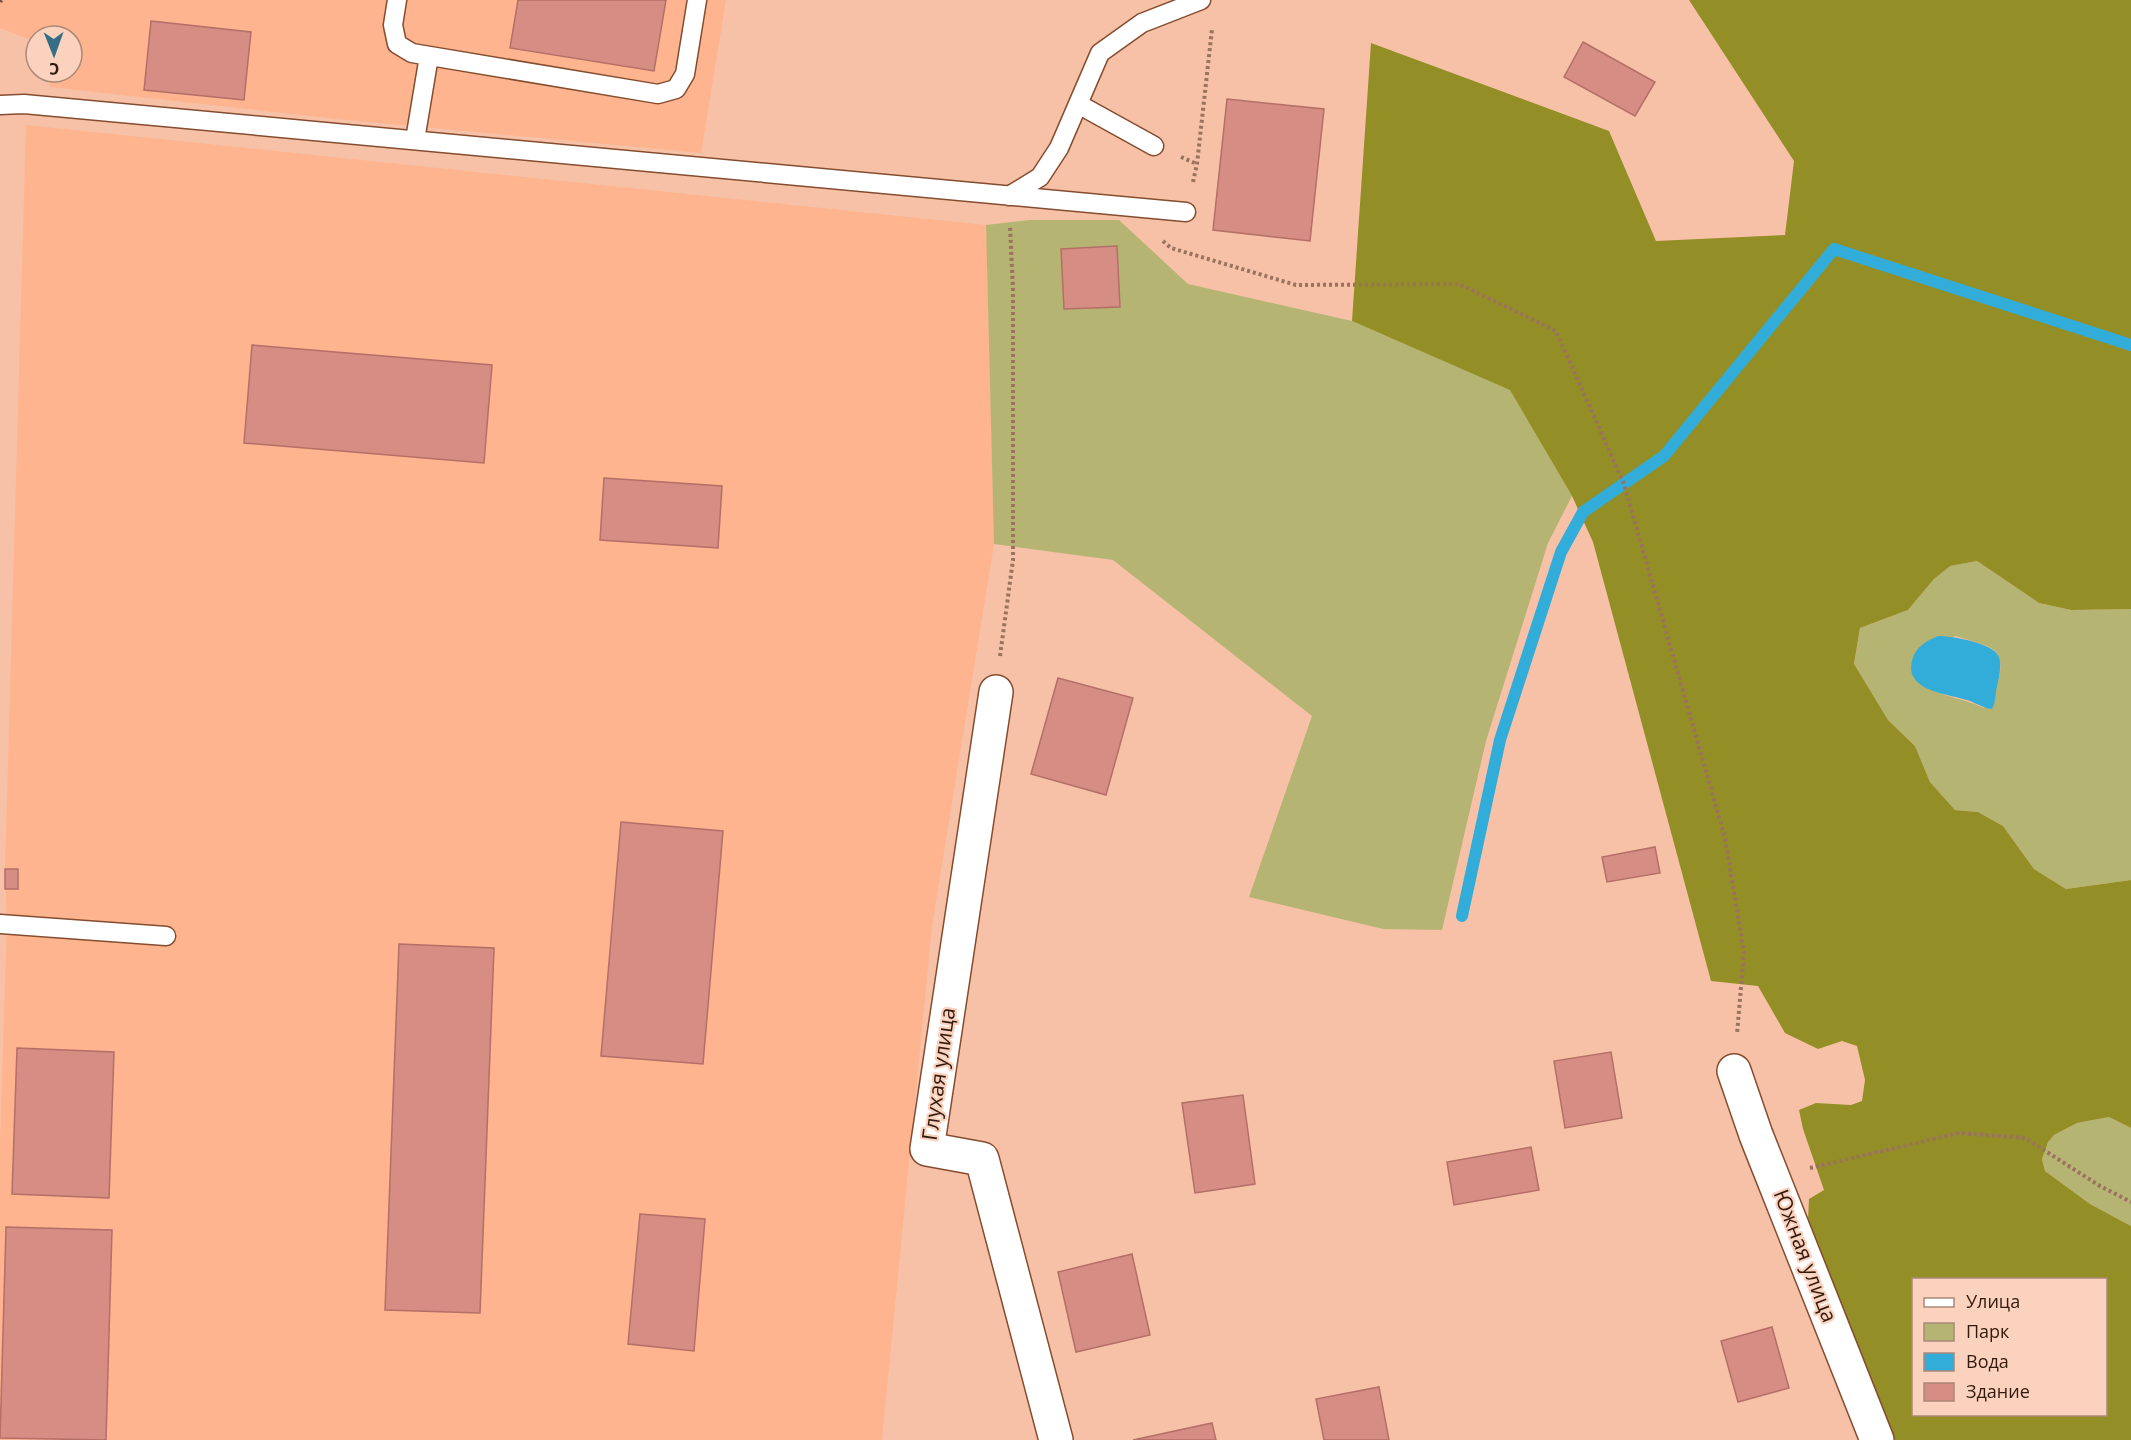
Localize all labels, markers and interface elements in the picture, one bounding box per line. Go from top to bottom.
north arrow [24,24,84,84]
text: С [49,58,60,80]
street label: Глухая улица [915,1006,961,1142]
street label: Южная улица [1768,1185,1844,1326]
legend [1912,1278,2107,1416]
text: Улица [1966,1289,2020,1313]
text: Парк [1966,1319,2010,1343]
text: Вода [1966,1349,2009,1373]
text: Здание [1966,1379,2030,1403]

